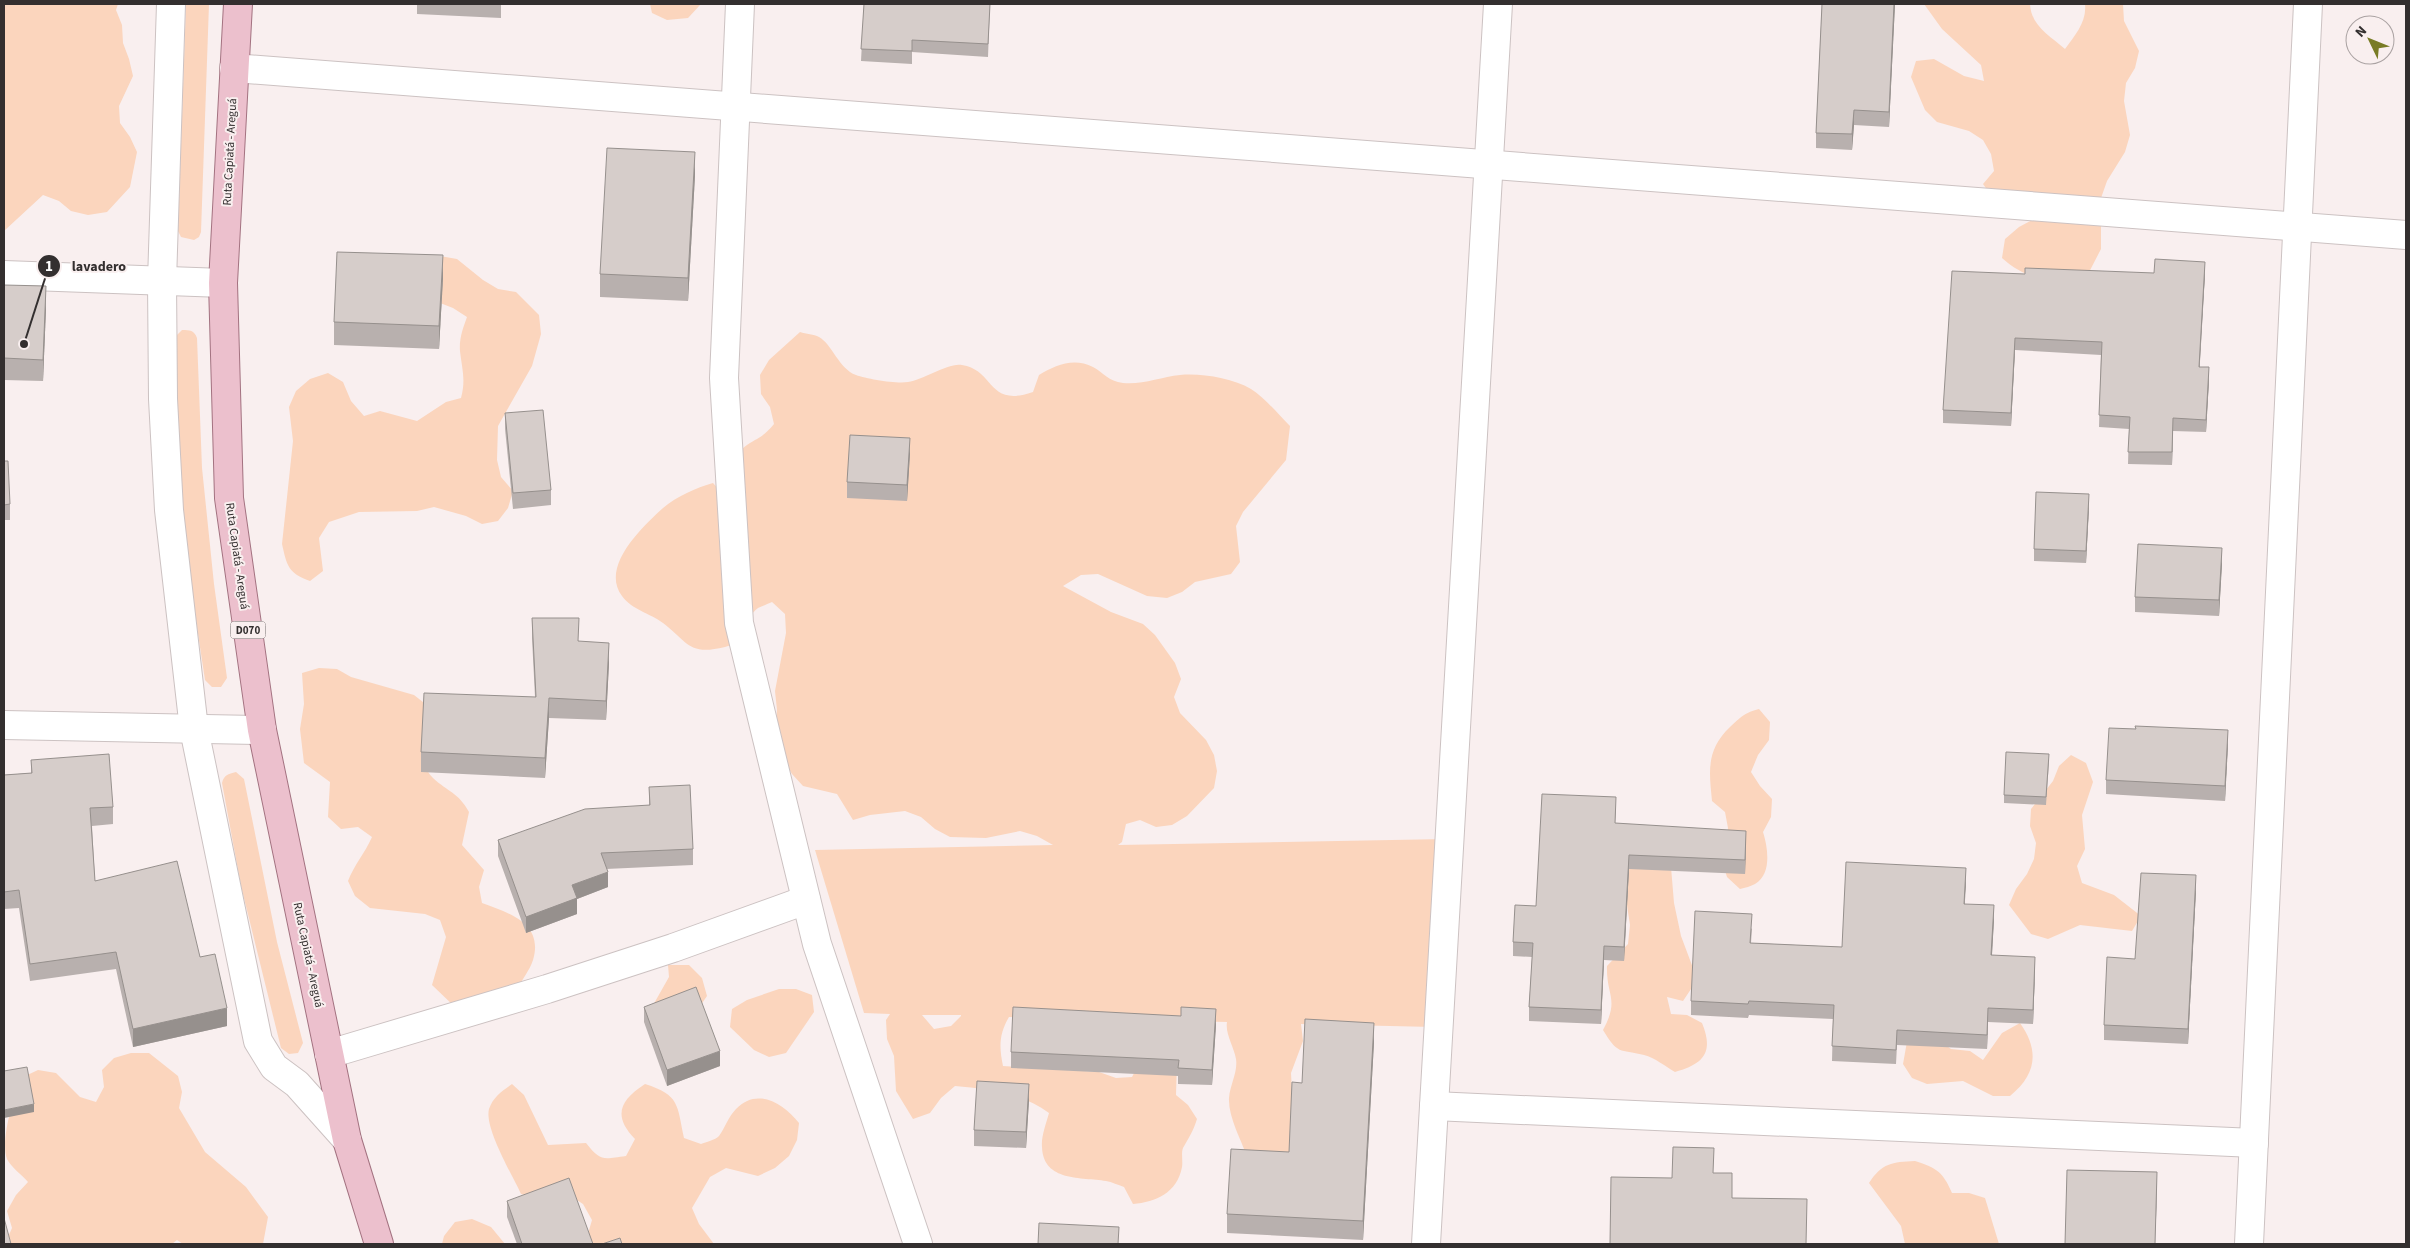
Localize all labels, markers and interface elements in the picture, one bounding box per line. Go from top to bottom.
north arrow [2345,15,2395,65]
text: N [2351,22,2372,42]
street label: Ruta Capiatá - Areguá [219,98,241,206]
callout: lavadero [37,251,136,280]
text: 1 [45,256,53,277]
text: lavadero [72,257,126,277]
street label: Ruta Capiatá - Areguá [221,502,253,610]
road number: D070 [230,622,266,638]
street label: Ruta Capiatá - Areguá [289,901,327,1009]

